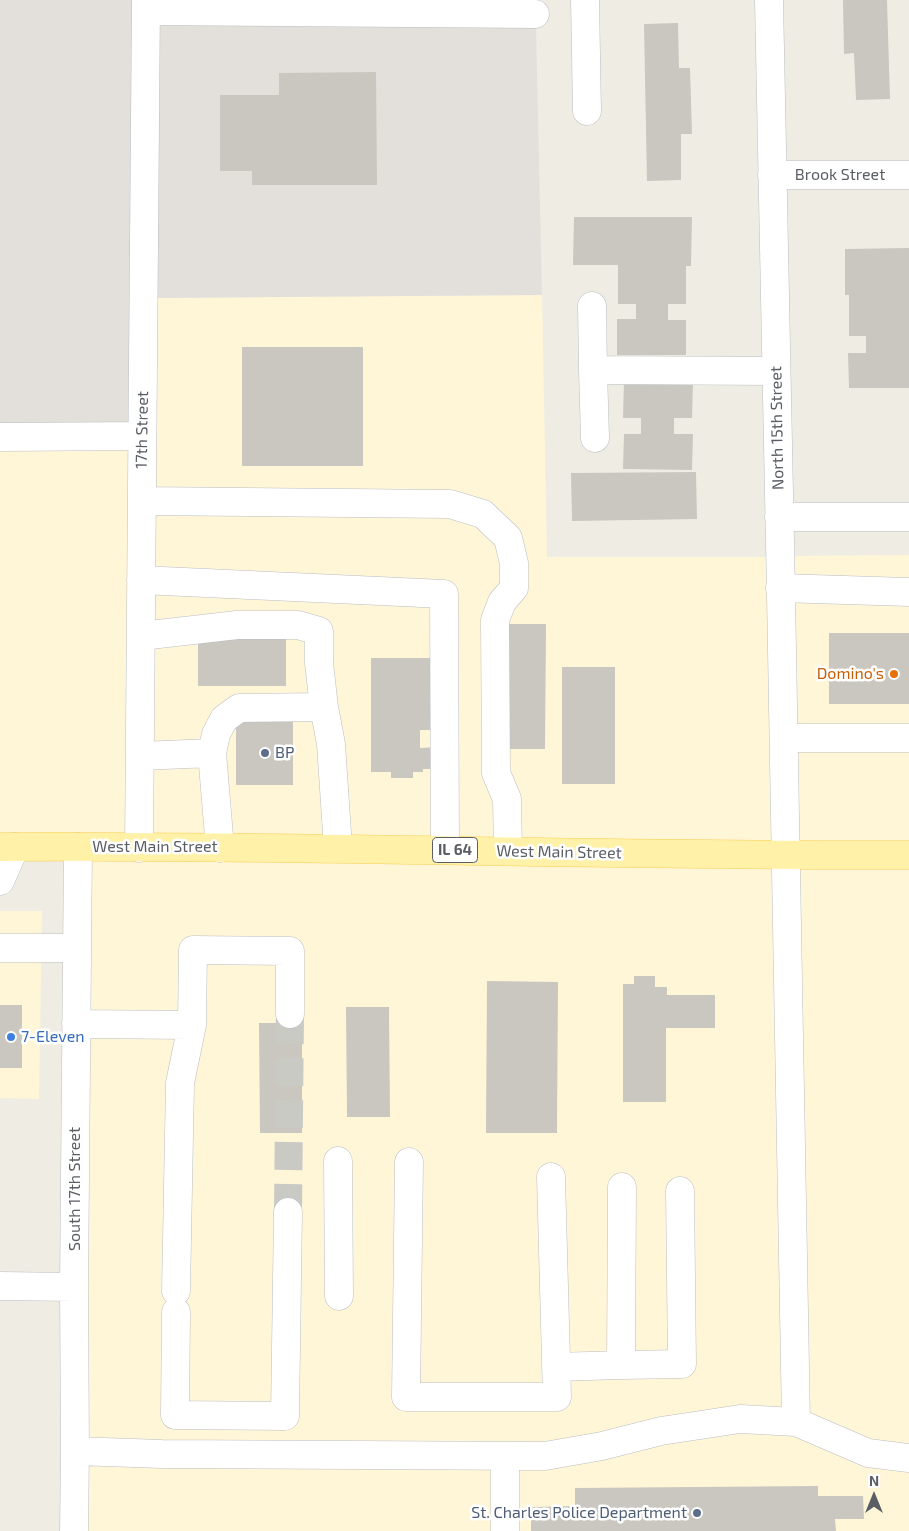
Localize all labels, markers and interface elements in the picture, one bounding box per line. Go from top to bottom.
street label: Brook Street [795,165,885,185]
street label: North 15th Street [766,366,788,490]
street label: 17th Street [132,391,152,469]
place label: Domino's [817,664,884,684]
marker: Domino's [888,668,900,680]
place label: BP [275,743,294,763]
marker: BP [259,747,271,759]
street label: West Main Street [92,837,218,857]
road number: IL 64 [432,838,478,862]
street label: West Main Street [496,841,622,863]
place label: 7-Eleven [21,1027,85,1047]
marker: 7-Eleven [5,1031,17,1043]
street label: South 17th Street [65,1127,85,1251]
north arrow [849,1471,899,1521]
text: N [869,1472,879,1489]
place label: St. Charles Police Department [471,1503,687,1523]
marker: St. Charles Police Department [691,1507,703,1519]

